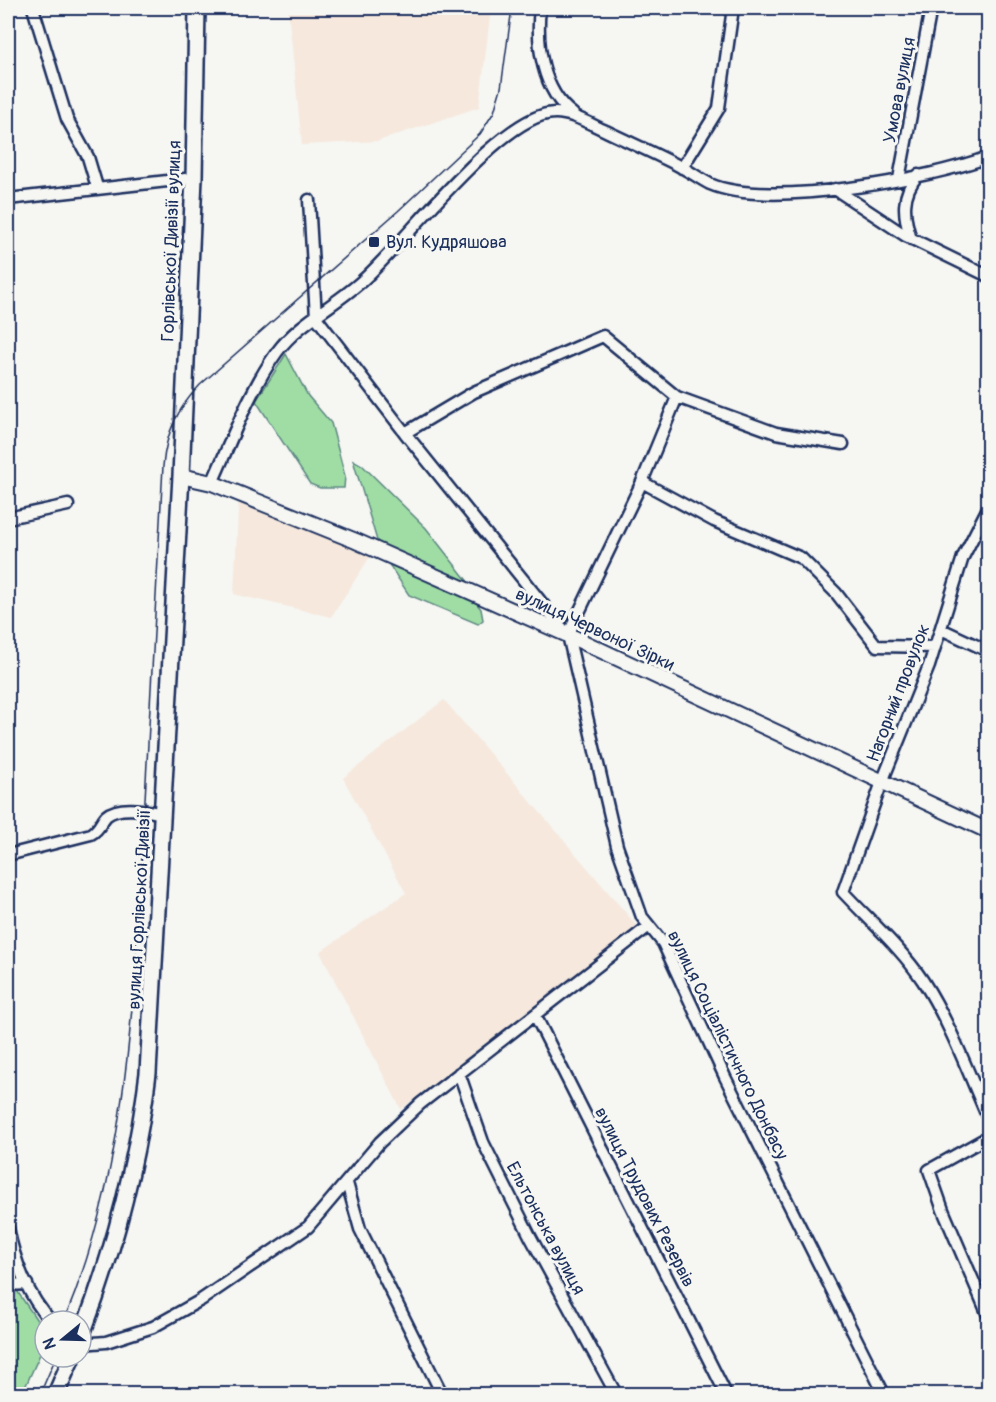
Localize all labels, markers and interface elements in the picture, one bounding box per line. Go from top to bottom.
street label: Умова вулиця [878,35,921,145]
street label: Горлівської Дивізії вулиця [156,140,187,342]
place label: Вул. Кудряшова [386,231,507,254]
marker: Вул. Кудряшова [367,235,381,249]
street label: вулиця Червоної Зірки [512,583,678,676]
street label: Нагорний провулок [862,621,935,765]
street label: вулиця Горлівської Дивізії [123,808,156,1010]
street label: вулиця Соціалістичного Донбасу [662,927,793,1164]
street label: вулиця Трудових Резервів [589,1103,700,1291]
street label: Ельтонська вулиця [501,1158,590,1299]
north arrow [33,1309,93,1369]
text: N [38,1335,61,1352]

